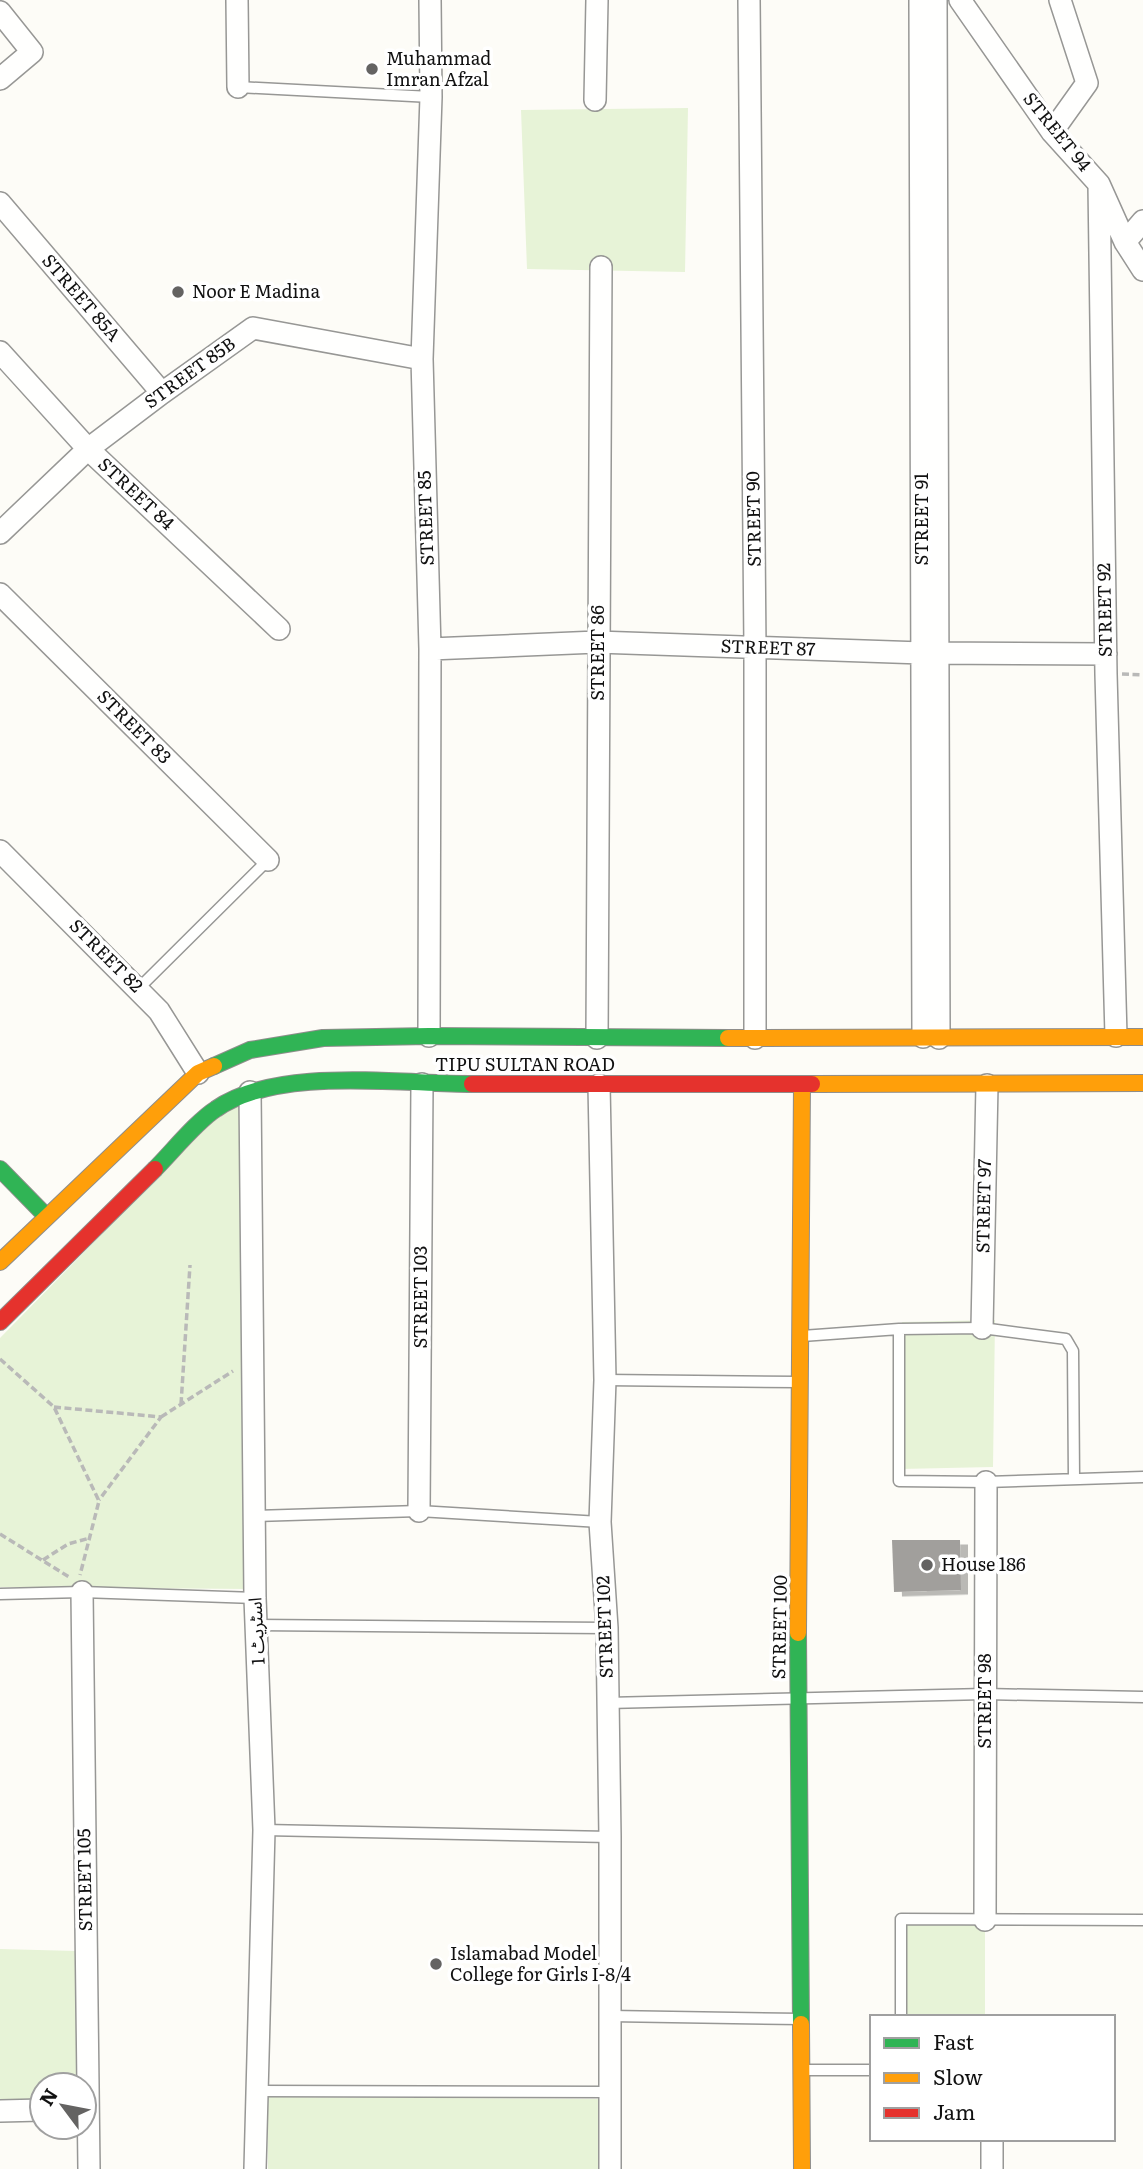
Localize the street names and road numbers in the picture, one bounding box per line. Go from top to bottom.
street label: STREET 94 [1018,86,1099,177]
street label: STREET 85A [36,247,128,347]
street label: STREET 85B [138,329,240,414]
street label: STREET 84 [93,450,181,536]
street label: STREET 85 [409,470,440,566]
street label: STREET 90 [738,471,767,567]
street label: STREET 91 [907,473,934,565]
street label: STREET 92 [1089,563,1118,657]
street label: STREET 86 [583,605,610,701]
street label: STREET 87 [720,631,816,662]
street label: STREET 83 [92,683,178,769]
street label: STREET 82 [64,912,150,998]
street label: TIPU SULTAN ROAD [435,1050,615,1077]
street label: STREET 97 [968,1159,997,1253]
street label: STREET 103 [406,1245,433,1349]
street label: STREET 102 [588,1575,619,1679]
street label: STREET 100 [764,1575,793,1679]
street label: اسٹریٹ 1 [240,1597,271,1666]
street label: STREET 98 [970,1653,997,1749]
street label: STREET 105 [69,1828,98,1932]

